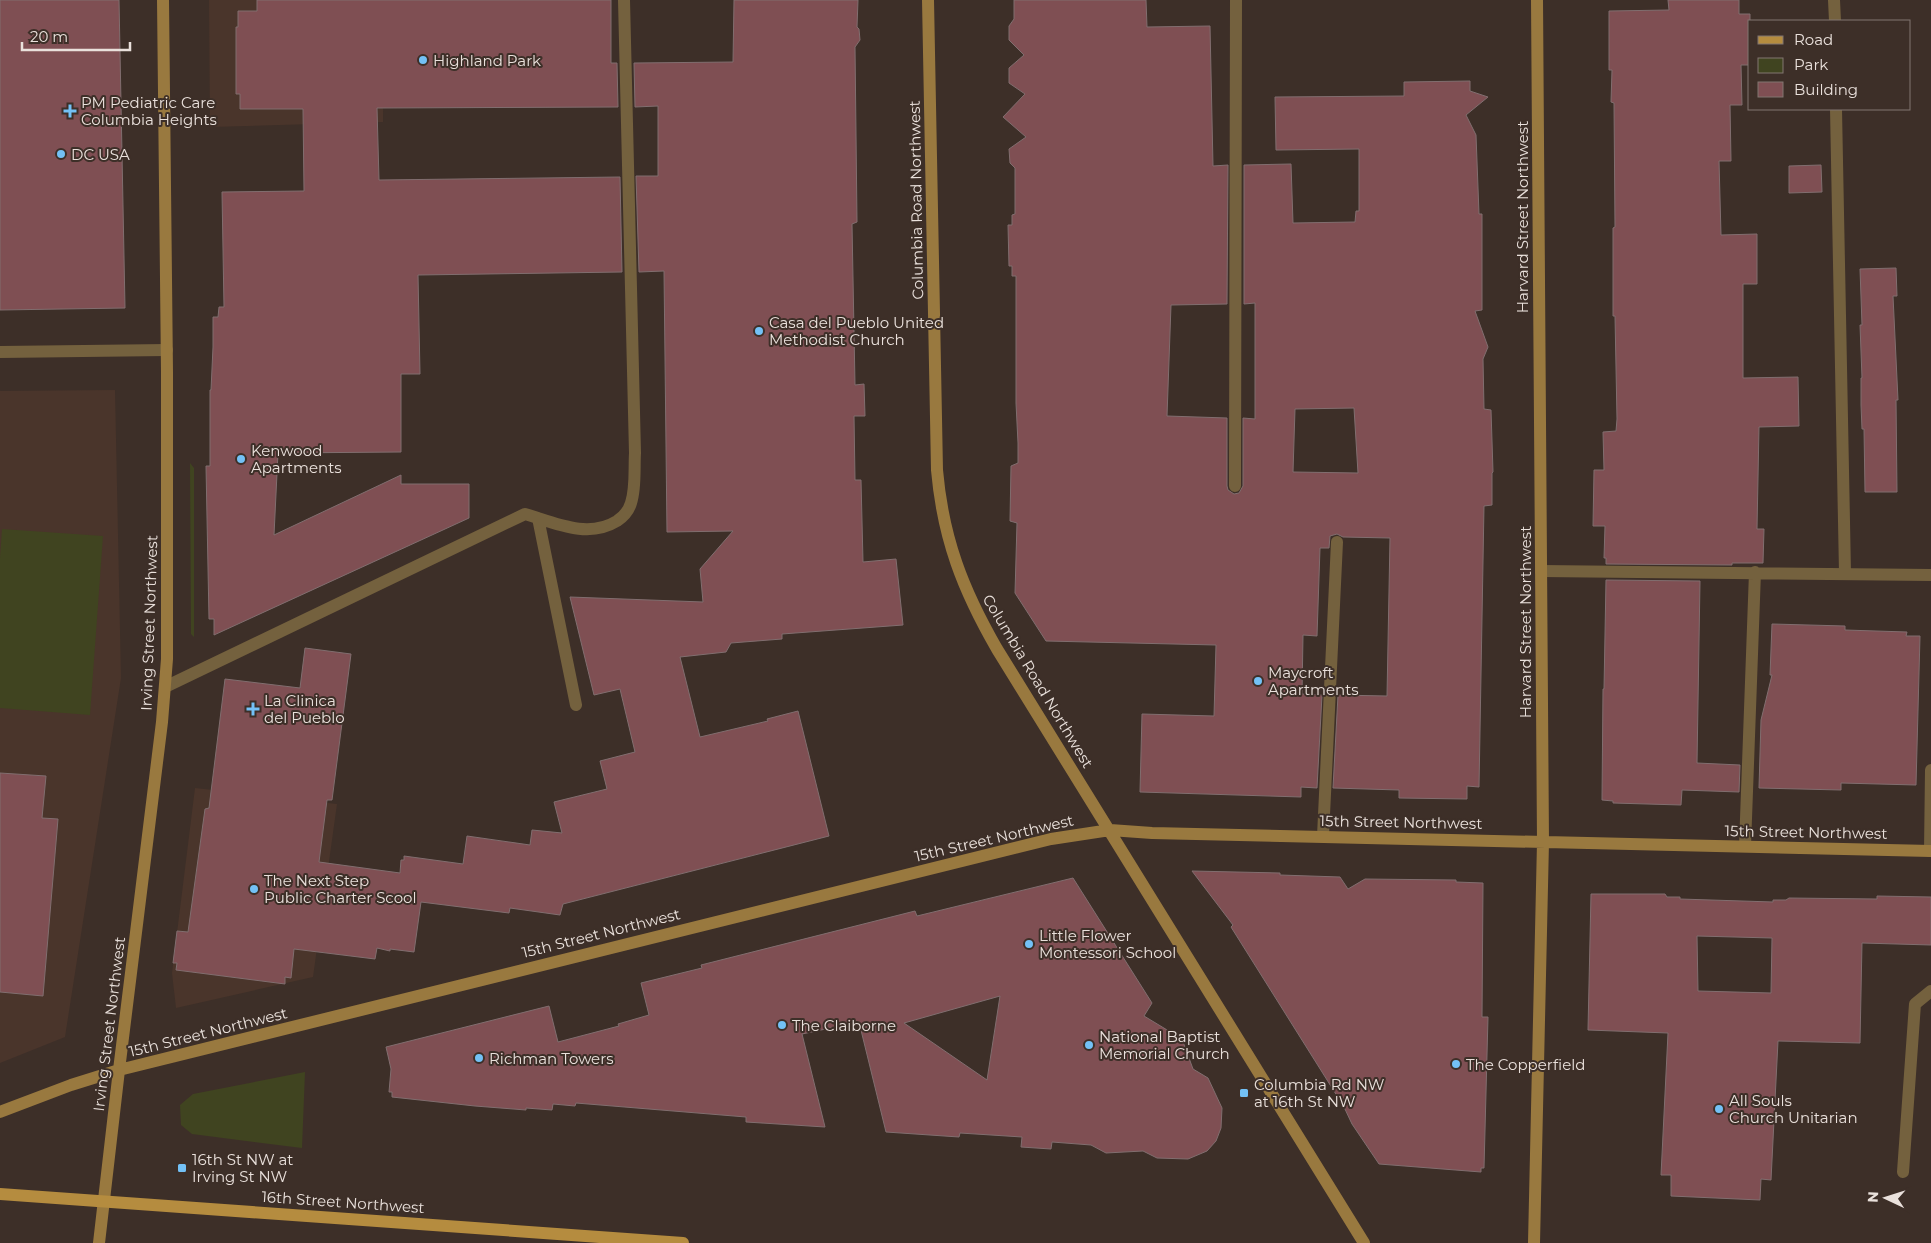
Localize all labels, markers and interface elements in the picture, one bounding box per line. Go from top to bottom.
scale bar [22,20,130,52]
legend [1748,20,1911,110]
text: 20 m [30,27,68,46]
text: Road [1794,30,1833,49]
place label: Highland Park [433,51,541,70]
marker: Highland Park [417,54,429,66]
text: Park [1794,55,1828,74]
text: Building [1794,80,1858,99]
place label: PM Pediatric Care Columbia Heights [81,93,217,129]
street label: Columbia Road Northwest [905,100,927,300]
marker: PM Pediatric Care Columbia Heights [63,104,77,118]
street label: Harvard Street Northwest [1513,121,1532,313]
place label: DC USA [71,145,130,164]
marker: DC USA [55,148,67,160]
place label: Casa del Pueblo United Methodist Church [769,313,944,349]
marker: Casa del Pueblo United Methodist Church [753,325,765,337]
place label: Kenwood Apartments [251,441,342,477]
marker: Kenwood Apartments [235,453,247,465]
street label: Harvard Street Northwest [1516,526,1535,718]
street label: Irving Street Northwest [136,535,162,711]
street label: Columbia Road Northwest [979,591,1097,771]
place label: Maycroft Apartments [1268,663,1359,699]
marker: Maycroft Apartments [1252,675,1264,687]
place label: La Clinica del Pueblo [264,691,345,727]
marker: La Clinica del Pueblo [246,702,260,716]
street label: 15th Street Northwest [913,810,1075,866]
street label: 15th Street Northwest [1319,811,1483,833]
street label: 15th Street Northwest [1724,821,1888,843]
place label: The Next Step Public Charter Scool [264,871,417,907]
marker: The Next Step Public Charter Scool [248,883,260,895]
street label: 15th Street Northwest [520,904,682,962]
place label: Little Flower Montessori School [1039,926,1176,962]
street label: Irving Street Northwest [89,936,129,1112]
marker: Little Flower Montessori School [1023,938,1035,950]
street label: 15th Street Northwest [127,1003,289,1061]
place label: The Claiborne [792,1016,896,1035]
marker: The Claiborne [776,1019,788,1031]
place label: National Baptist Memorial Church [1099,1027,1230,1063]
marker: National Baptist Memorial Church [1083,1039,1095,1051]
place label: Richman Towers [489,1049,613,1068]
marker: Richman Towers [473,1052,485,1064]
place label: The Copperfield [1466,1055,1585,1074]
marker: The Copperfield [1450,1058,1462,1070]
place label: Columbia Rd NW at 16th St NW [1254,1075,1385,1111]
marker: Columbia Rd NW at 16th St NW [1238,1087,1250,1099]
place label: All Souls Church Unitarian [1729,1091,1858,1127]
marker: All Souls Church Unitarian [1713,1103,1725,1115]
place label: 16th St NW at Irving St NW [192,1150,293,1186]
marker: 16th St NW at Irving St NW [176,1162,188,1174]
north arrow [1861,1173,1911,1223]
street label: 16th Street Northwest [261,1187,425,1217]
text: N [1864,1191,1882,1203]

